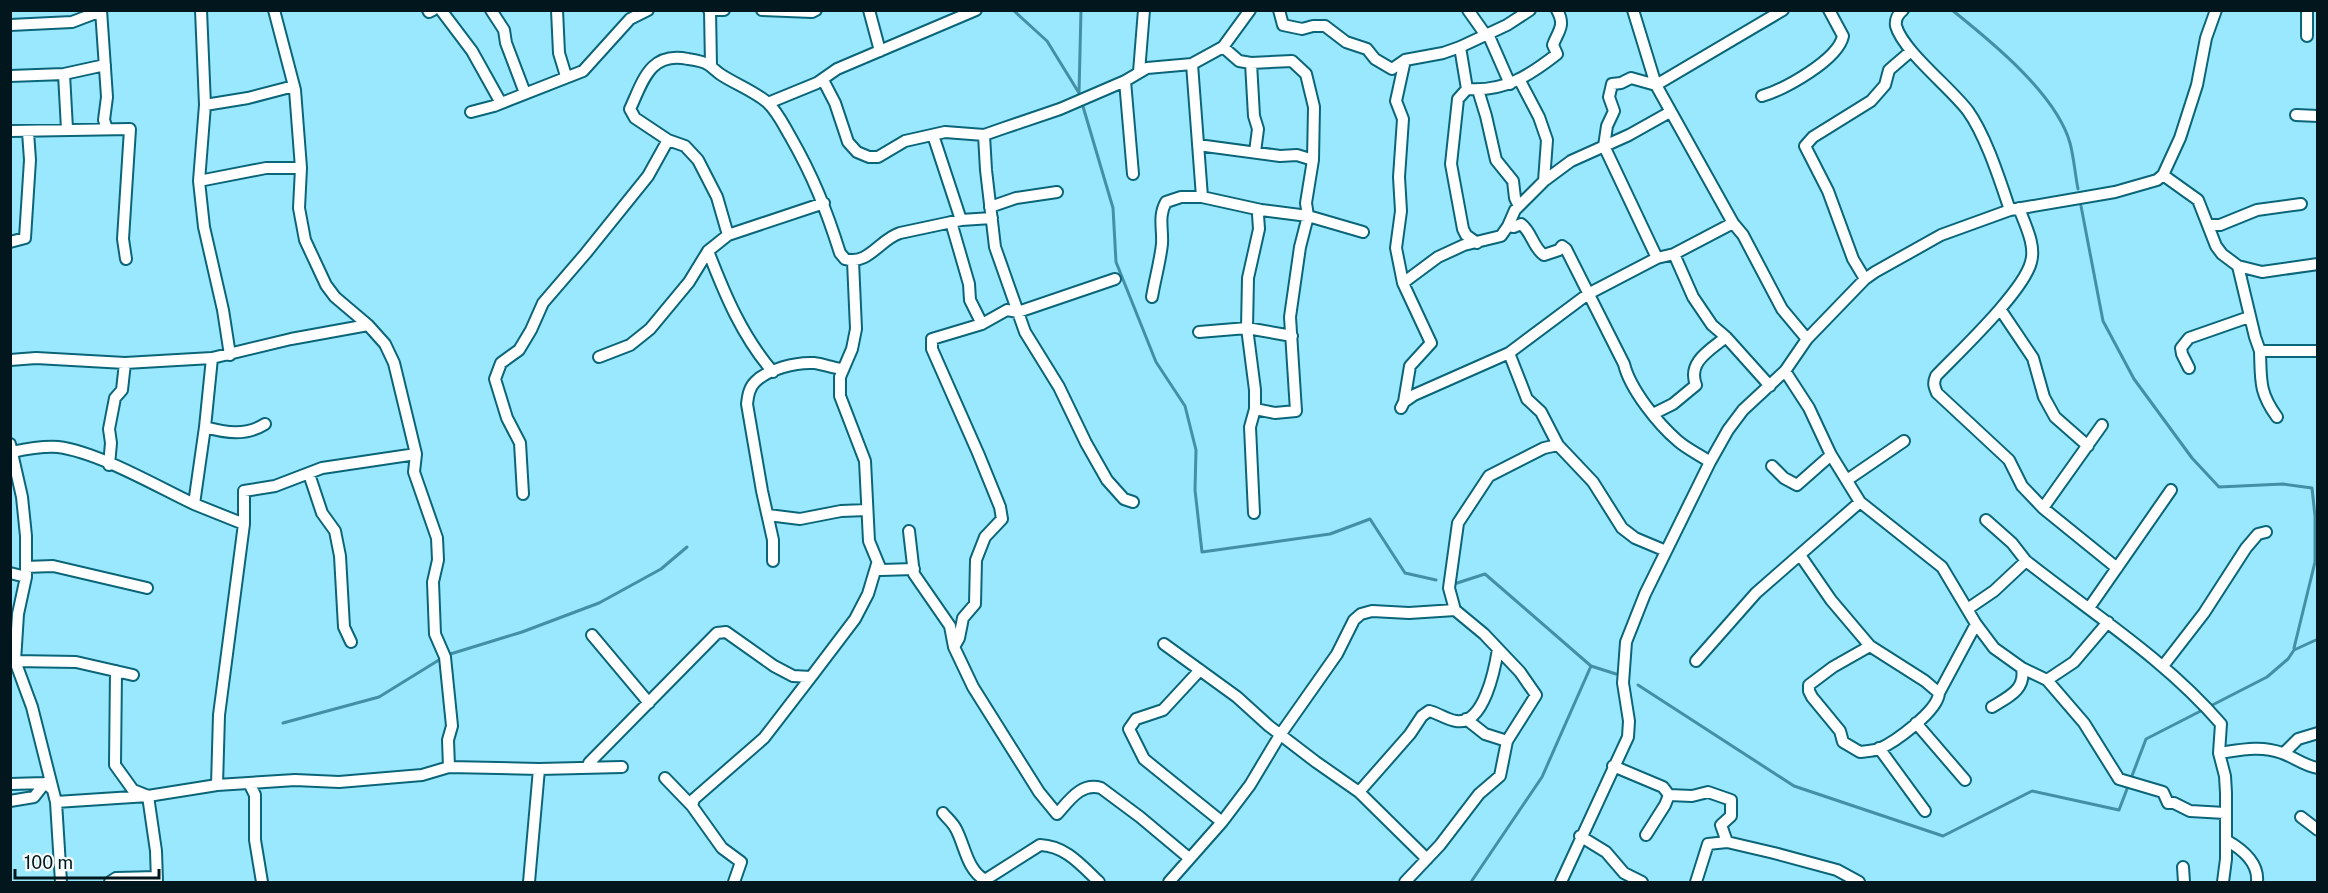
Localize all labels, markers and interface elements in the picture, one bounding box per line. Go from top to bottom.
scale bar [15,842,159,880]
text: 100 m [24,852,73,873]

